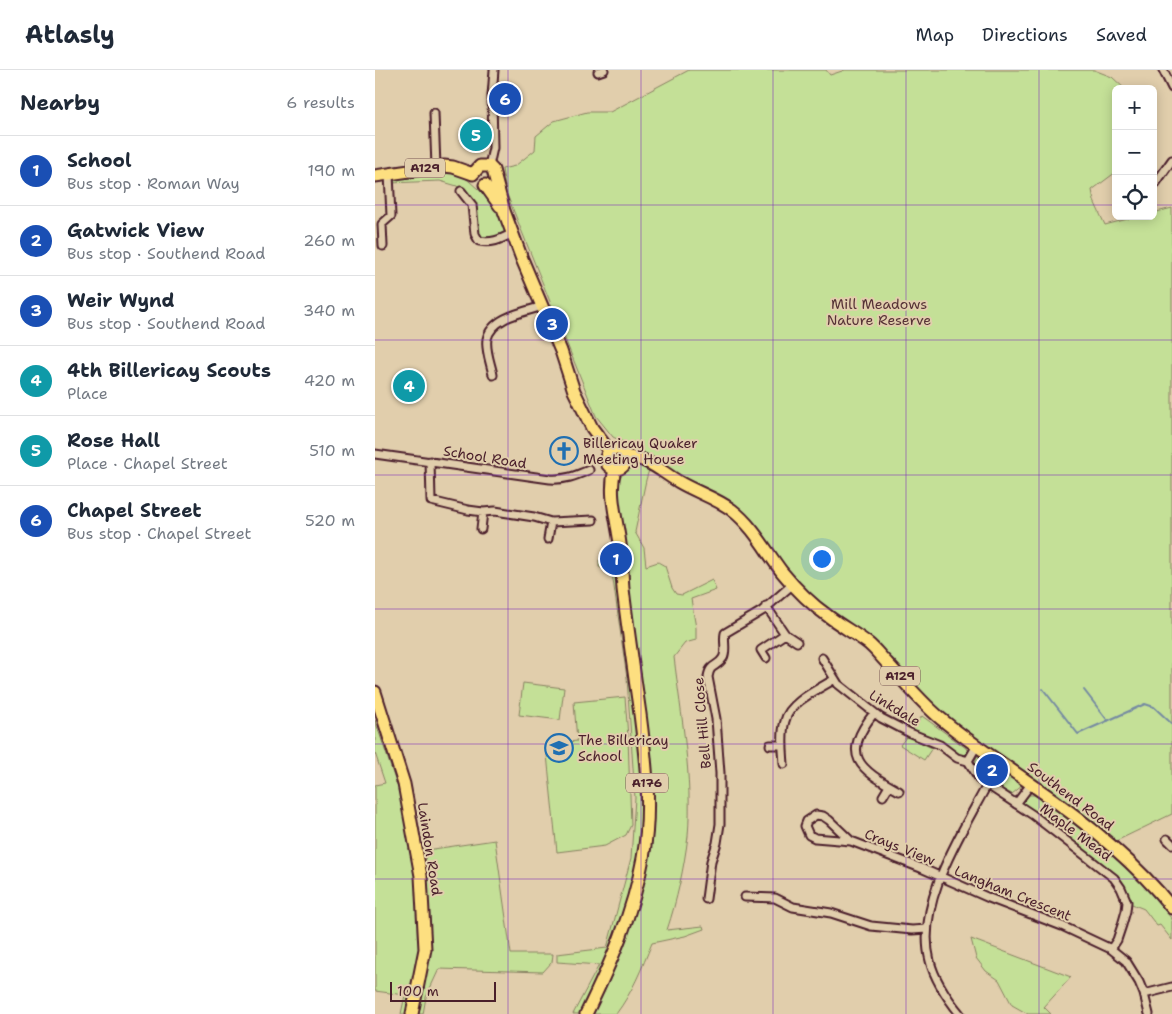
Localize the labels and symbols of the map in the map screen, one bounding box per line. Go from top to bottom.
pin: 6 [489,80,521,118]
pin: 5 [460,116,492,154]
road number: A129 [405,159,445,178]
park label: Mill Meadows Nature Reserve [827,295,931,329]
pin: 3 [536,305,568,343]
pin: 4 [393,367,425,405]
place label: Billericay Quaker Meeting House [583,434,698,468]
church icon: Billericay Quaker Meeting House [549,436,579,466]
street label: School Road [442,442,528,472]
pin: 1 [600,540,632,578]
your location [809,546,835,572]
road number: A129 [880,666,920,686]
street label: Bell Hill Close [689,676,715,769]
street label: Linkdale [866,686,924,730]
place label: The Billericay School [578,731,669,765]
school or university icon: The Billericay School [544,733,574,763]
pin: 2 [976,751,1008,789]
street label: Southend Road [1024,758,1118,834]
road number: A176 [626,774,668,792]
street label: Maple Mead [1036,799,1116,865]
street label: Laindon Road [414,801,446,897]
street label: Crays View [862,825,938,869]
street label: Langham Crescent [952,861,1074,925]
scale bar [390,979,496,1002]

